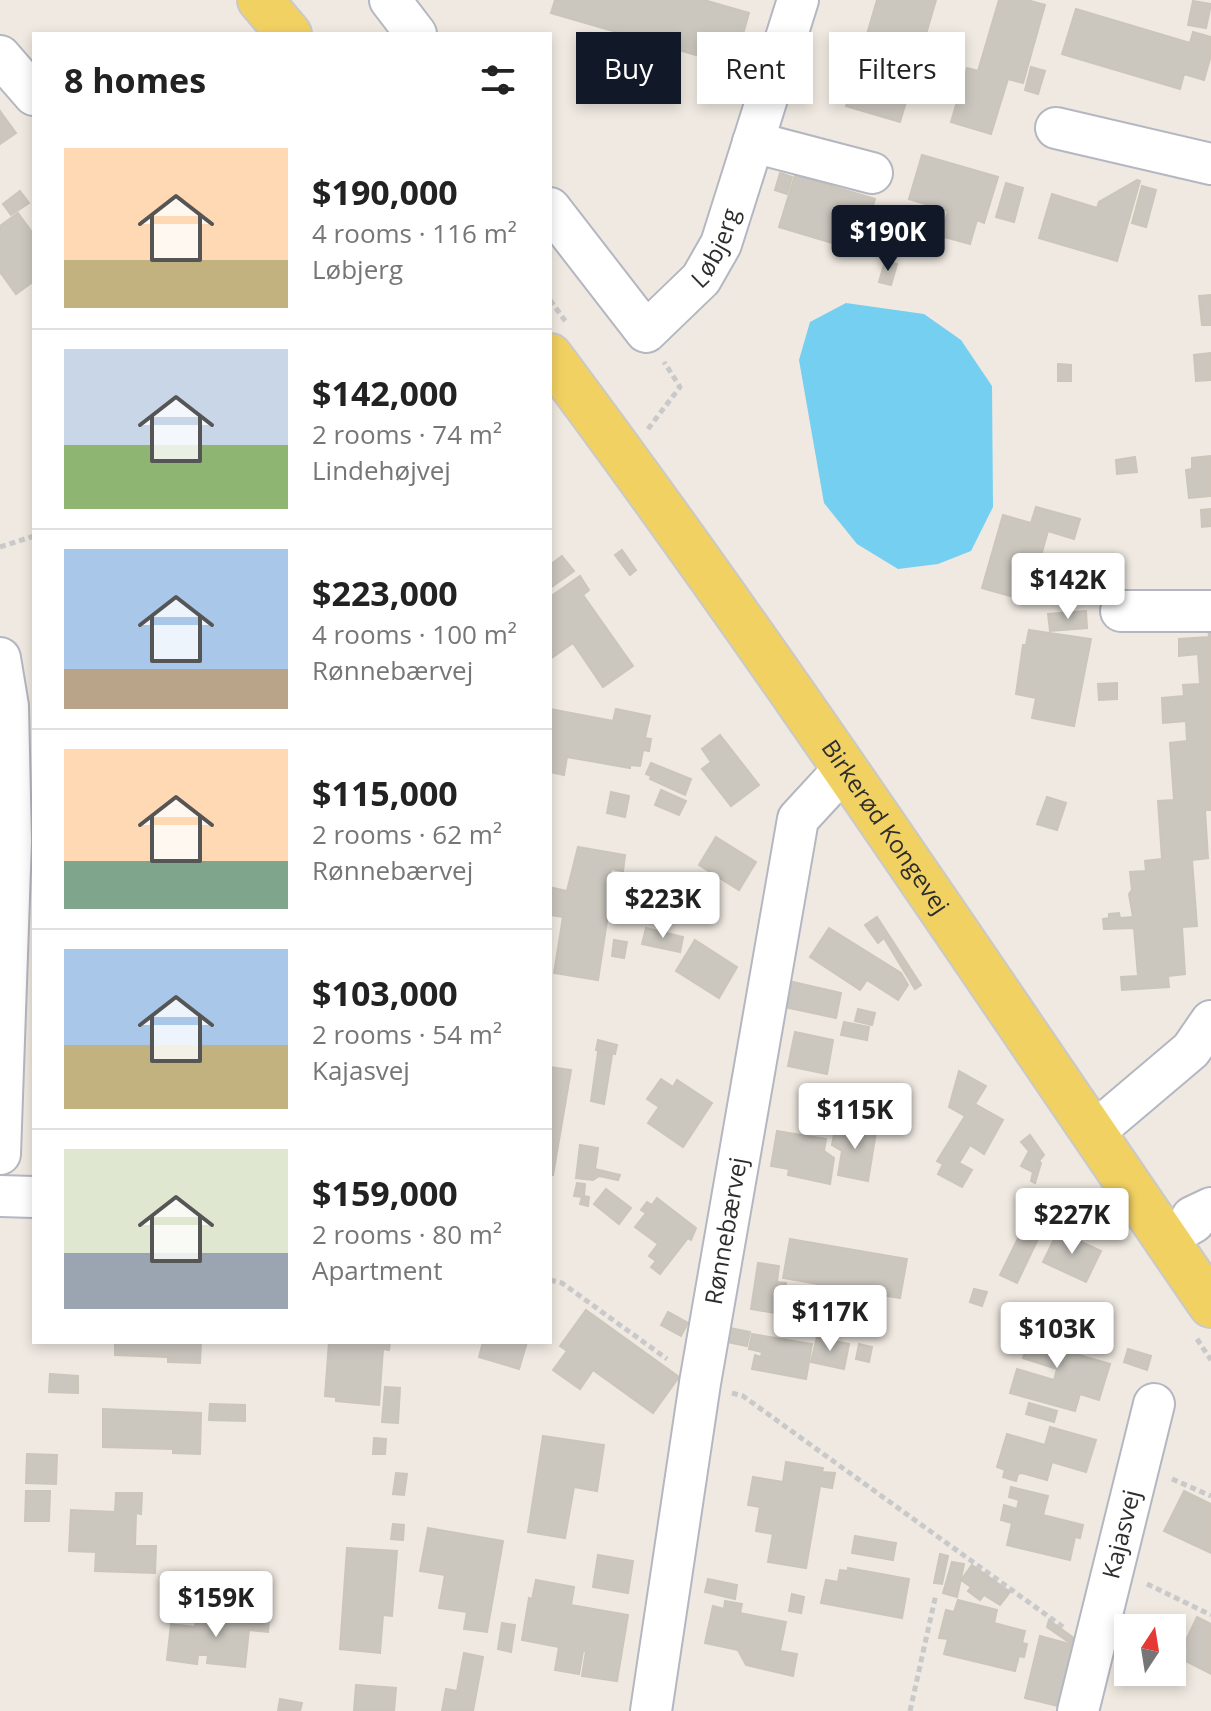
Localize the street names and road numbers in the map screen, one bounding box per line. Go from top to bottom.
street label: Løbjerg [683,204,746,295]
street label: Birkerød Kongevej [815,733,958,920]
street label: Rønnebærvej [696,1154,754,1307]
street label: Kajasvej [1093,1486,1147,1582]

